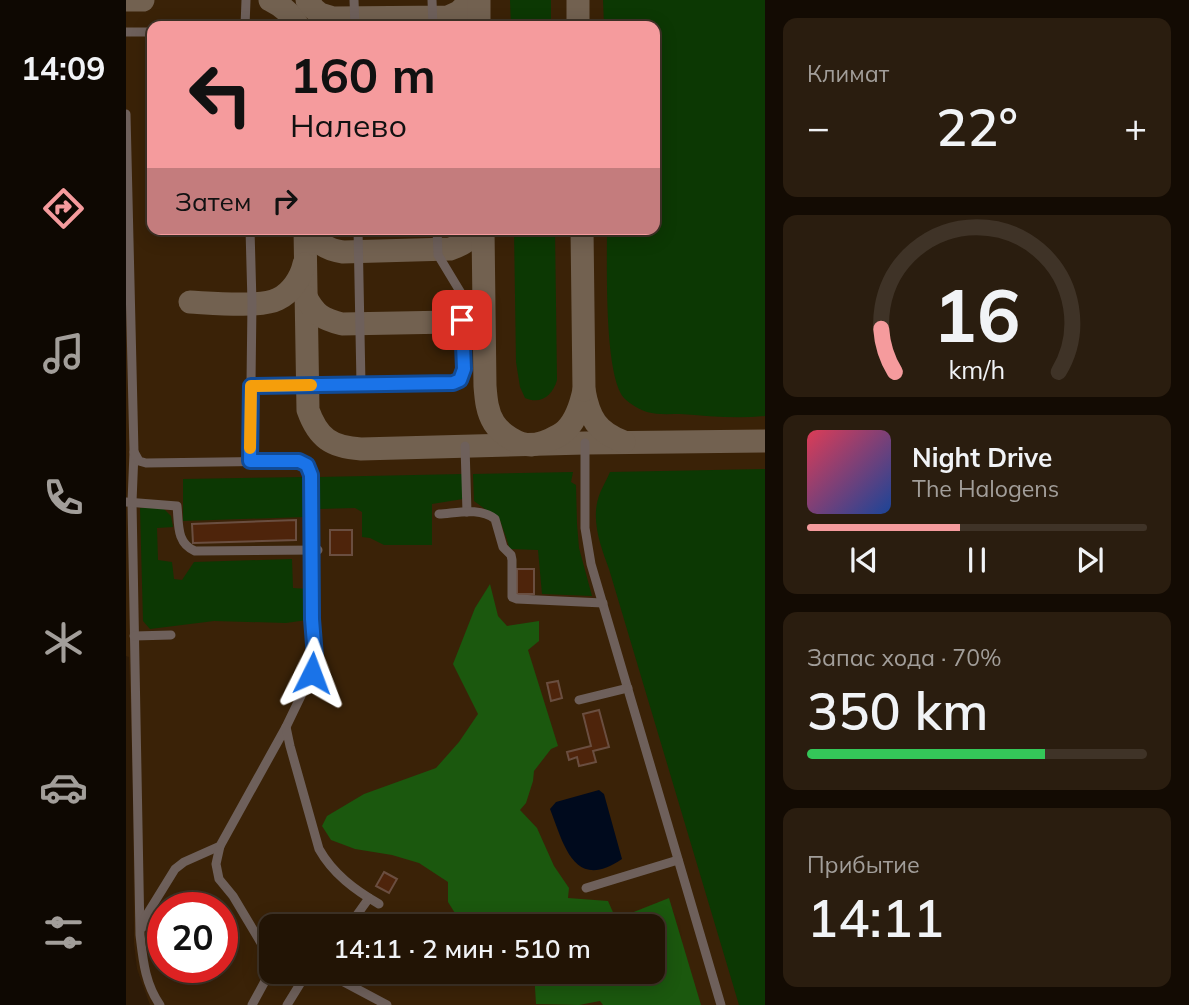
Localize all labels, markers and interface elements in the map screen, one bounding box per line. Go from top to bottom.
text: 160 m [290,44,436,105]
text: 14:09 [21,48,105,88]
icon: left [175,49,266,140]
text: Климат [807,59,889,88]
text: 22° [936,94,1018,159]
text: − [807,103,830,151]
text: + [1124,103,1147,151]
text: Налево [290,105,407,145]
icon: right [266,182,304,220]
icon: directions [39,184,88,233]
text: Затем [175,185,252,218]
text: 16 [933,269,1021,360]
pin [432,290,492,350]
icon: arrive [443,301,481,339]
icon: music [39,329,88,378]
text: km/h [949,354,1005,385]
text: Night Drive [912,441,1052,474]
icon: phone [39,473,88,522]
text: The Halogens [912,474,1059,503]
icon: previous [845,541,883,579]
icon: pause [958,541,996,579]
icon: next [1071,541,1109,579]
icon: climate [39,618,88,667]
position arrow [275,636,349,710]
text: Запас хода · 70% [807,643,1002,672]
text: 350 km [807,678,988,743]
icon: car [39,763,88,812]
text: Прибытие [807,850,920,879]
text: 14:11 [807,885,944,950]
speed limit sign: 20 [147,892,238,983]
icon: filters [39,908,88,957]
text: 14:11 · 2 мин · 510 m [333,932,591,965]

